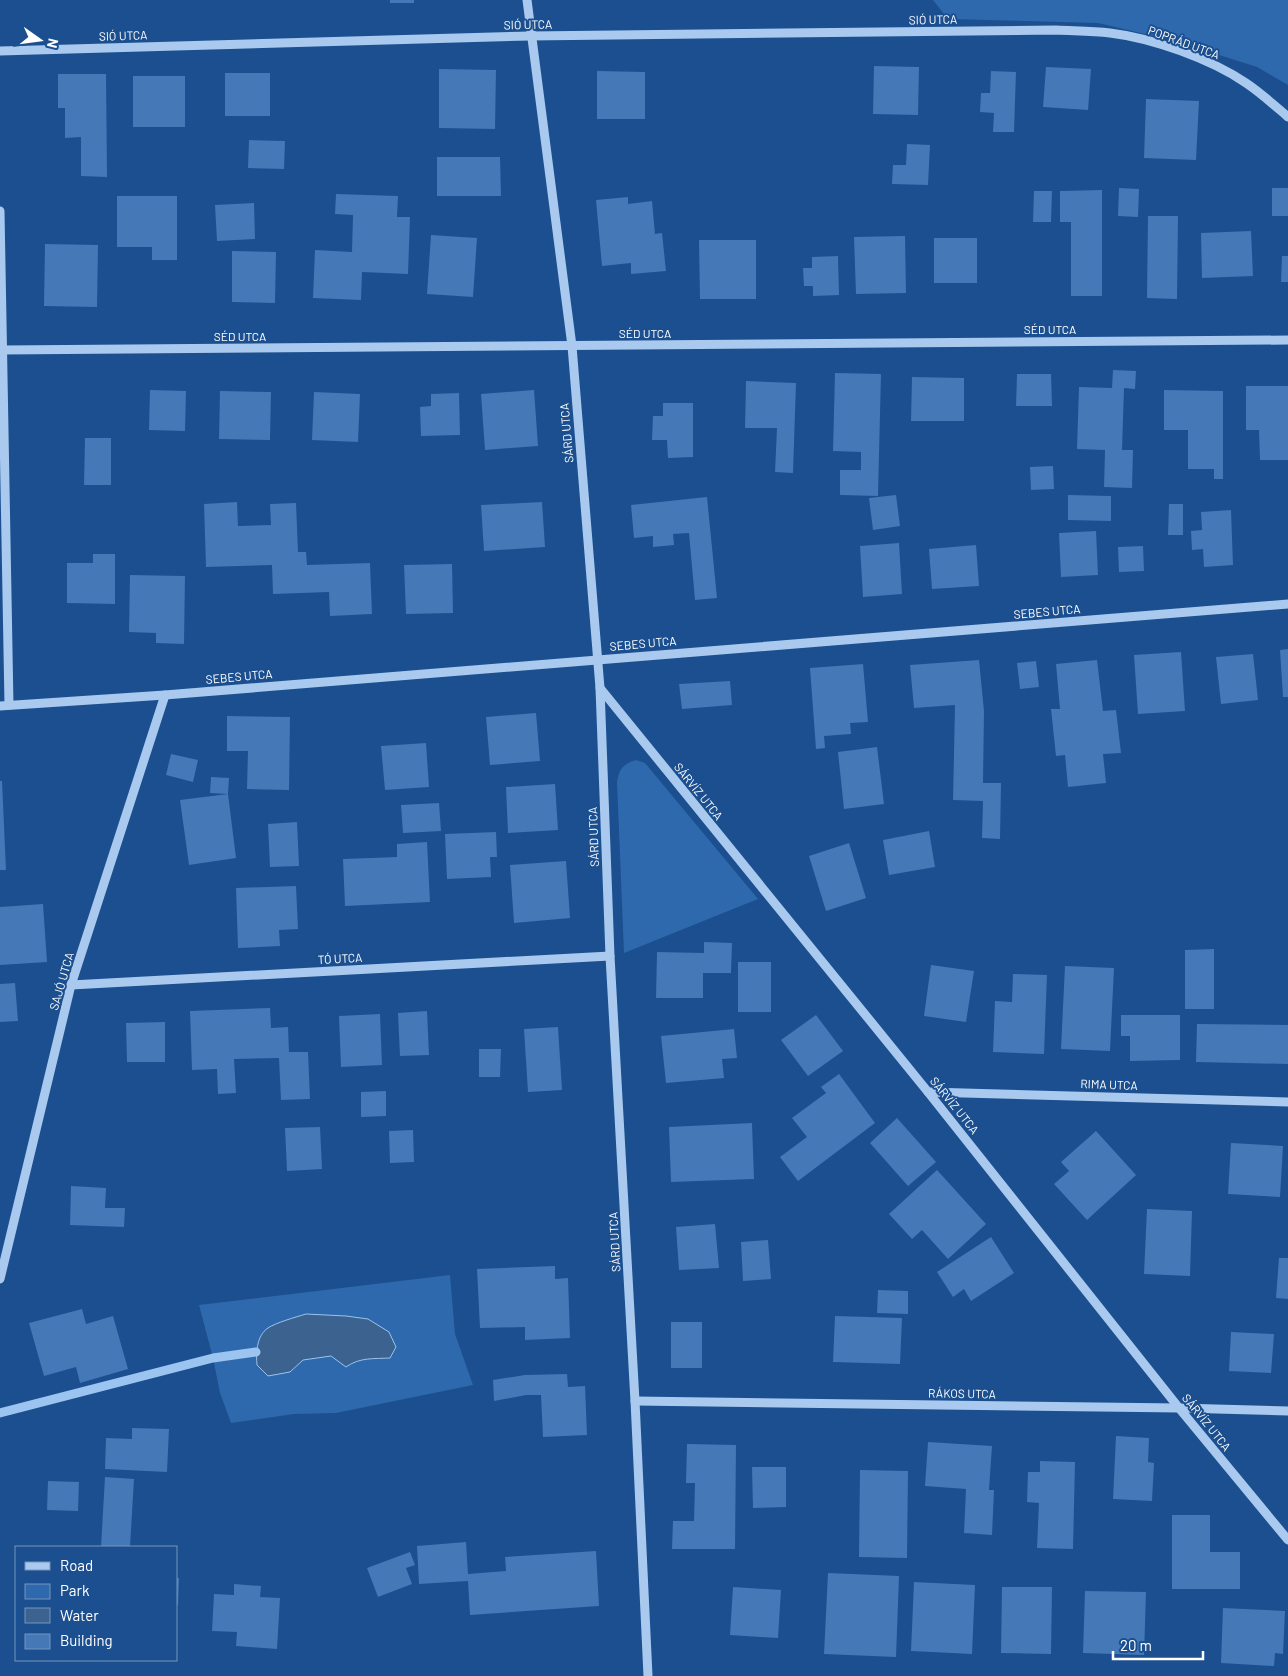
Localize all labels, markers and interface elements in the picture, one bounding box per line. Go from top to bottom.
street label: SIÓ UTCA [909,12,957,26]
north arrow [15,15,65,65]
street label: SIÓ UTCA [504,17,552,31]
street label: POPRÁD UTCA [1146,23,1222,61]
street label: SIÓ UTCA [98,27,148,43]
text: N [44,37,62,50]
street label: SÉD UTCA [1024,322,1076,336]
street label: SÉD UTCA [619,326,671,340]
street label: SÉD UTCA [214,329,266,343]
street label: SÁRD UTCA [556,402,576,464]
street label: SEBES UTCA [1013,601,1081,621]
street label: SEBES UTCA [609,633,677,653]
street label: SEBES UTCA [205,666,273,686]
street label: SÁRVÍZ UTCA [672,760,726,822]
street label: SÁRD UTCA [585,807,601,867]
street label: SAJÓ UTCA [46,950,76,1012]
street label: TÓ UTCA [317,950,363,966]
street label: SÁRVÍZ UTCA [928,1074,982,1136]
street label: RIMA UTCA [1080,1076,1138,1092]
street label: SÁRD UTCA [605,1212,623,1272]
street label: RÁKOS UTCA [928,1385,996,1401]
street label: SÁRVÍZ UTCA [1180,1391,1234,1453]
legend [15,1546,178,1661]
text: Road [60,1556,93,1574]
text: Park [60,1581,90,1599]
text: Water [60,1606,99,1624]
scale bar [1113,1628,1203,1660]
text: Building [60,1631,113,1649]
text: 20 m [1120,1636,1152,1654]

